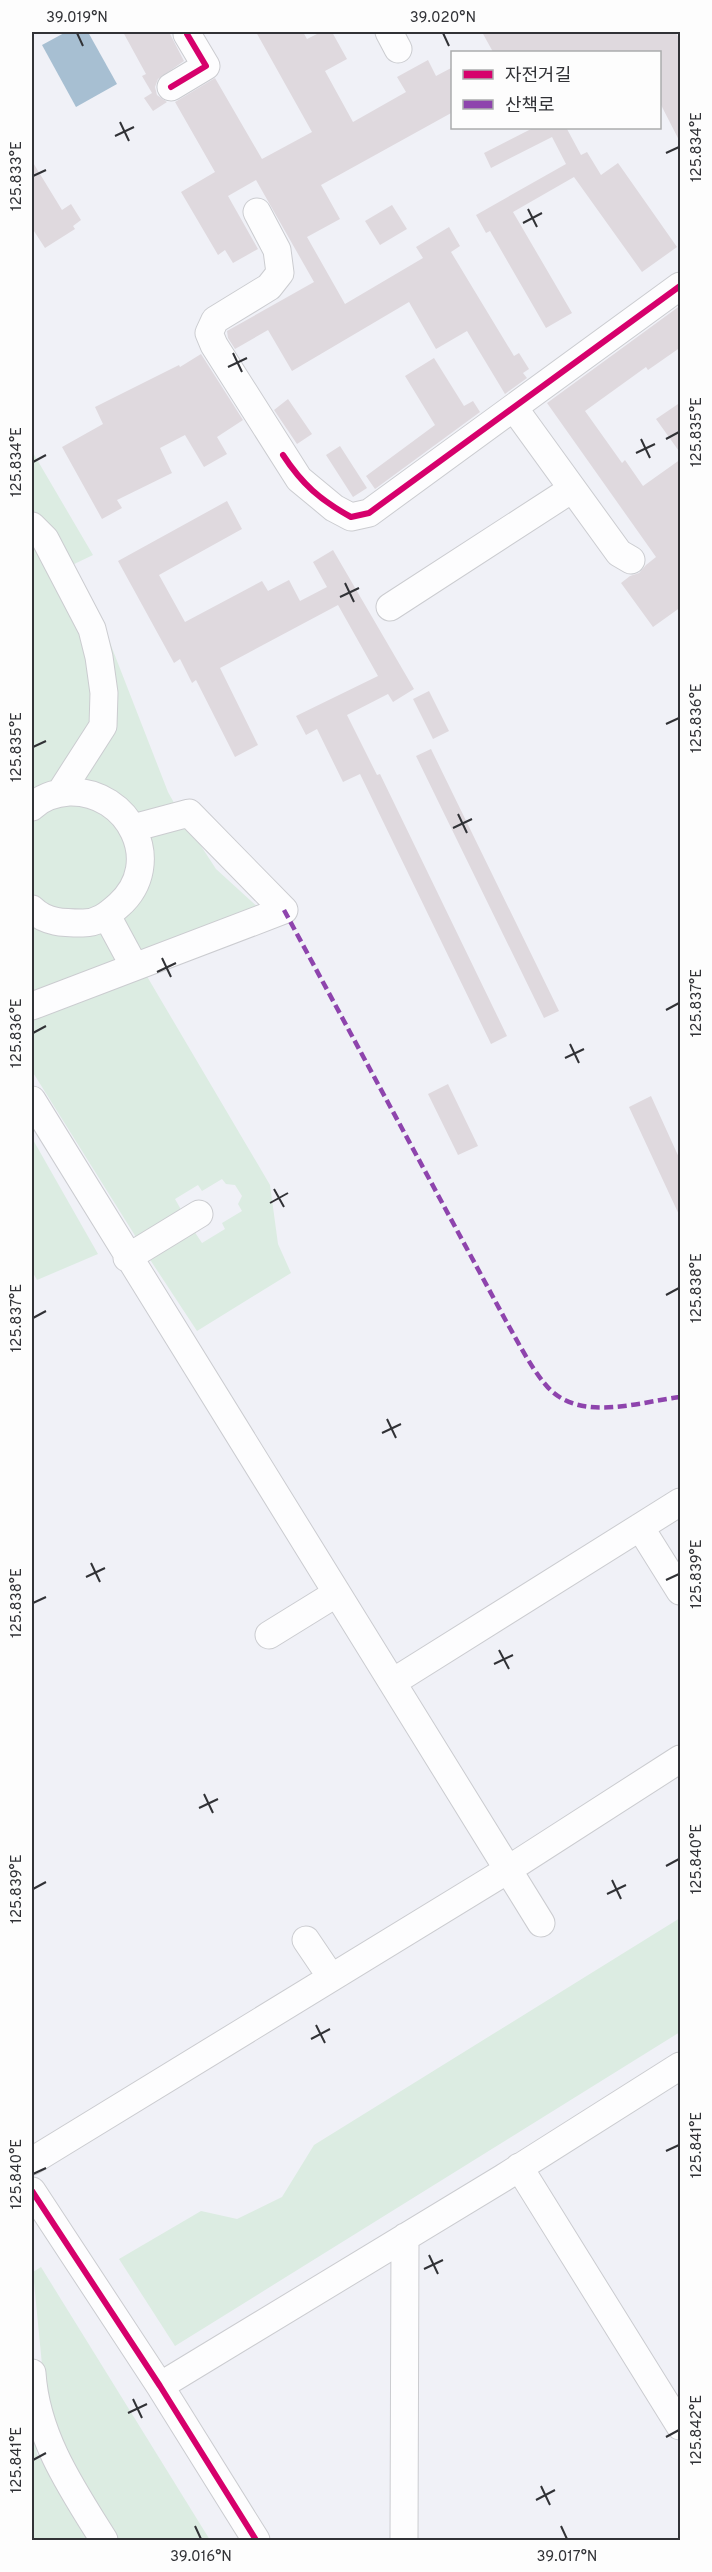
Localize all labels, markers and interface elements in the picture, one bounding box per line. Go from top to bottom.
text: 39.019°N [46,9,108,28]
text: 39.020°N [410,9,476,28]
legend [451,51,661,129]
text: 자전거길 [505,65,571,88]
text: 산책로 [505,95,555,118]
text: 125.834°E [688,112,707,182]
text: 125.833°E [8,141,27,211]
text: 125.835°E [688,397,707,467]
text: 125.834°E [8,427,27,497]
text: 125.836°E [688,683,707,753]
text: 125.835°E [8,712,27,782]
text: 125.837°E [688,969,707,1037]
text: 125.836°E [8,998,27,1068]
text: 125.838°E [688,1253,707,1323]
text: 125.837°E [8,1284,27,1352]
text: 125.839°E [688,1539,707,1609]
text: 125.838°E [8,1568,27,1638]
text: 125.840°E [688,1824,707,1894]
text: 125.839°E [8,1854,27,1924]
text: 125.841°E [688,2112,707,2178]
text: 125.840°E [8,2139,27,2209]
text: 125.842°E [688,2395,707,2465]
text: 125.841°E [8,2427,27,2493]
text: 39.016°N [170,2548,232,2567]
text: 39.017°N [537,2548,597,2567]

